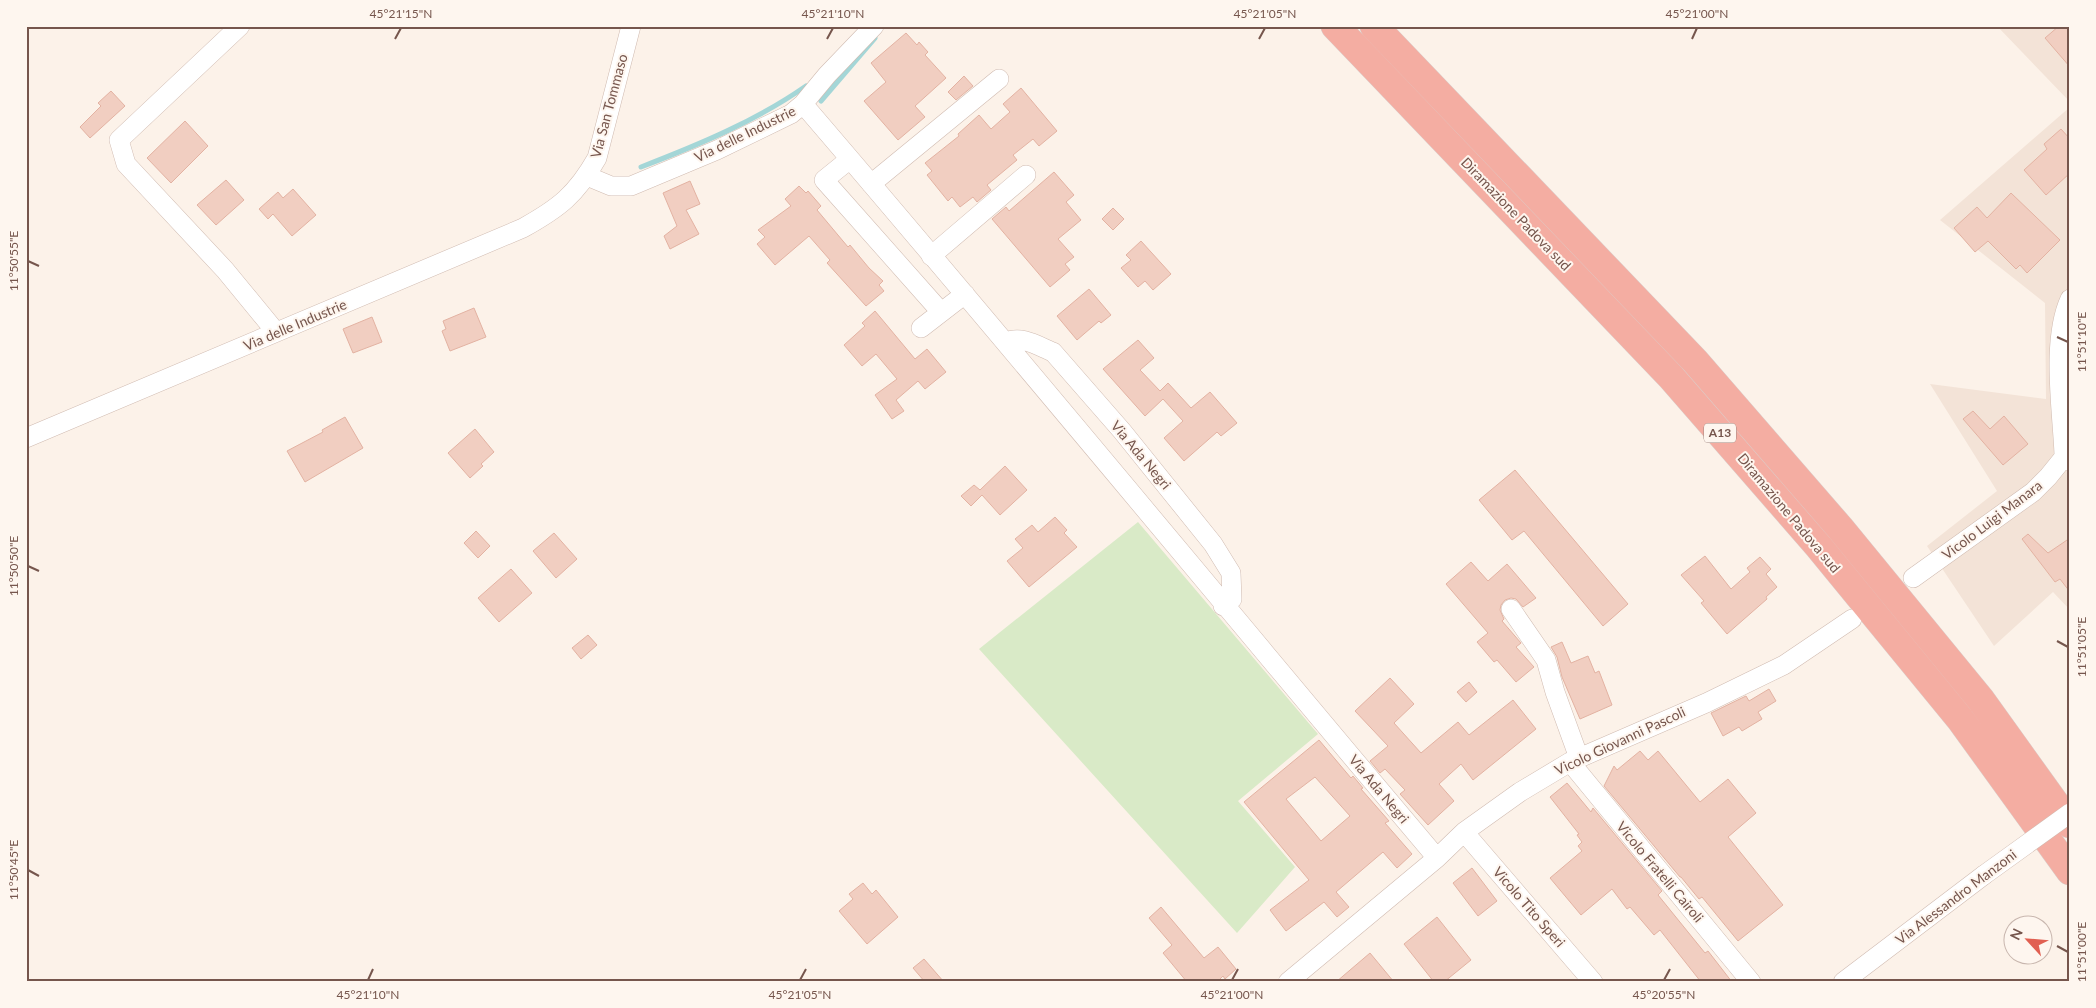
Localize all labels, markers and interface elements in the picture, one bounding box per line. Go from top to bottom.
text: 45°21'15"N [370,6,432,21]
text: 45°21'10"N [802,6,864,21]
text: 45°21'05"N [1234,6,1296,21]
text: 45°21'00"N [1666,6,1728,21]
street label: Via San Tommaso [586,52,631,160]
street label: Via delle Industrie [691,102,798,165]
street label: Diramazione Padova sud [1458,154,1575,274]
text: 11°50'55"E [6,231,21,291]
street label: Via delle Industrie [241,295,349,354]
text: 11°51'10"E [2074,312,2089,372]
street label: Via Ada Negri [1108,417,1175,492]
road number: A13 [1704,423,1736,442]
street label: Diramazione Padova sud [1734,449,1844,576]
street label: Vicolo Luigi Manara [1938,476,2045,563]
text: 11°50'50"E [6,536,21,596]
text: 11°51'05"E [2074,617,2089,677]
street label: Vicolo Giovanni Pascoli [1552,703,1688,778]
street label: Via Ada Negri [1346,751,1413,826]
street label: Vicolo Fratelli Cairoli [1613,818,1708,926]
text: 11°50'45"E [6,840,21,900]
street label: Via Alessandro Manzoni [1892,846,2020,948]
street label: Vicolo Tito Speri [1490,863,1569,950]
north arrow [2004,916,2054,966]
text: 11°51'00"E [2074,922,2089,982]
text: N [2006,926,2026,943]
text: 45°21'10"N [337,987,399,1002]
text: 45°21'05"N [769,987,831,1002]
text: 45°21'00"N [1201,987,1263,1002]
text: 45°20'55"N [1633,987,1695,1002]

